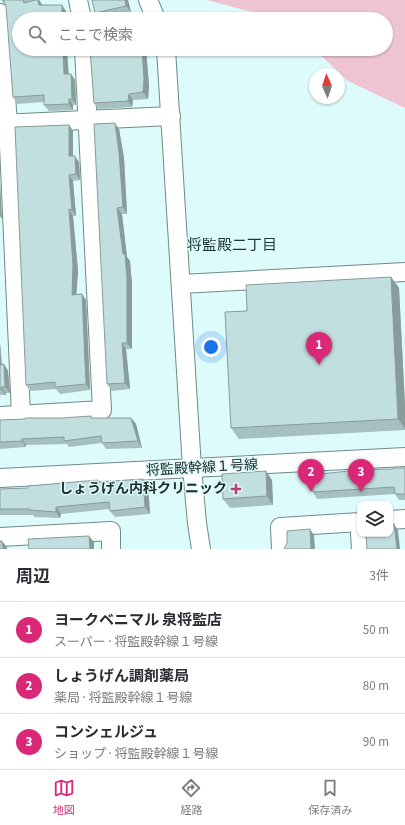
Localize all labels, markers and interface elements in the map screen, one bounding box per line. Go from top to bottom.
search box [12,12,393,56]
icon: search [26,23,48,45]
text: ここで検索 [58,25,133,46]
north arrow [309,68,345,104]
district label: 将監殿二丁目 [187,235,277,256]
pin: 1 [306,332,332,365]
your location [201,337,221,357]
street label: 将監殿幹線１号線 [146,455,258,481]
pin: 2 [298,459,324,492]
pin: 3 [348,459,374,492]
place label: しょうげん内科クリニック [59,479,227,499]
marker: しょうげん内科クリニック [230,483,242,495]
map controls [357,501,393,537]
button: layers [357,501,393,537]
text: 周辺 [16,565,50,589]
text: 3件 [370,567,389,585]
text: ヨークベニマル 泉将監店 [54,610,222,631]
text: 1 [26,621,32,639]
text: 50 m [363,621,389,639]
text: スーパー · 将監殿幹線１号線 [54,633,218,651]
text: しょうげん調剤薬局 [54,666,189,687]
text: 2 [26,677,32,695]
text: 80 m [363,677,389,695]
text: 薬局 · 将監殿幹線１号線 [54,689,192,707]
text: コンシェルジュ [54,722,158,743]
text: 3 [26,733,32,751]
text: 90 m [363,733,389,751]
text: ショップ · 将監殿幹線１号線 [54,745,218,763]
tab: 地図 [53,777,75,818]
tab: 経路 [180,777,202,818]
tab: 保存済み [308,777,352,818]

